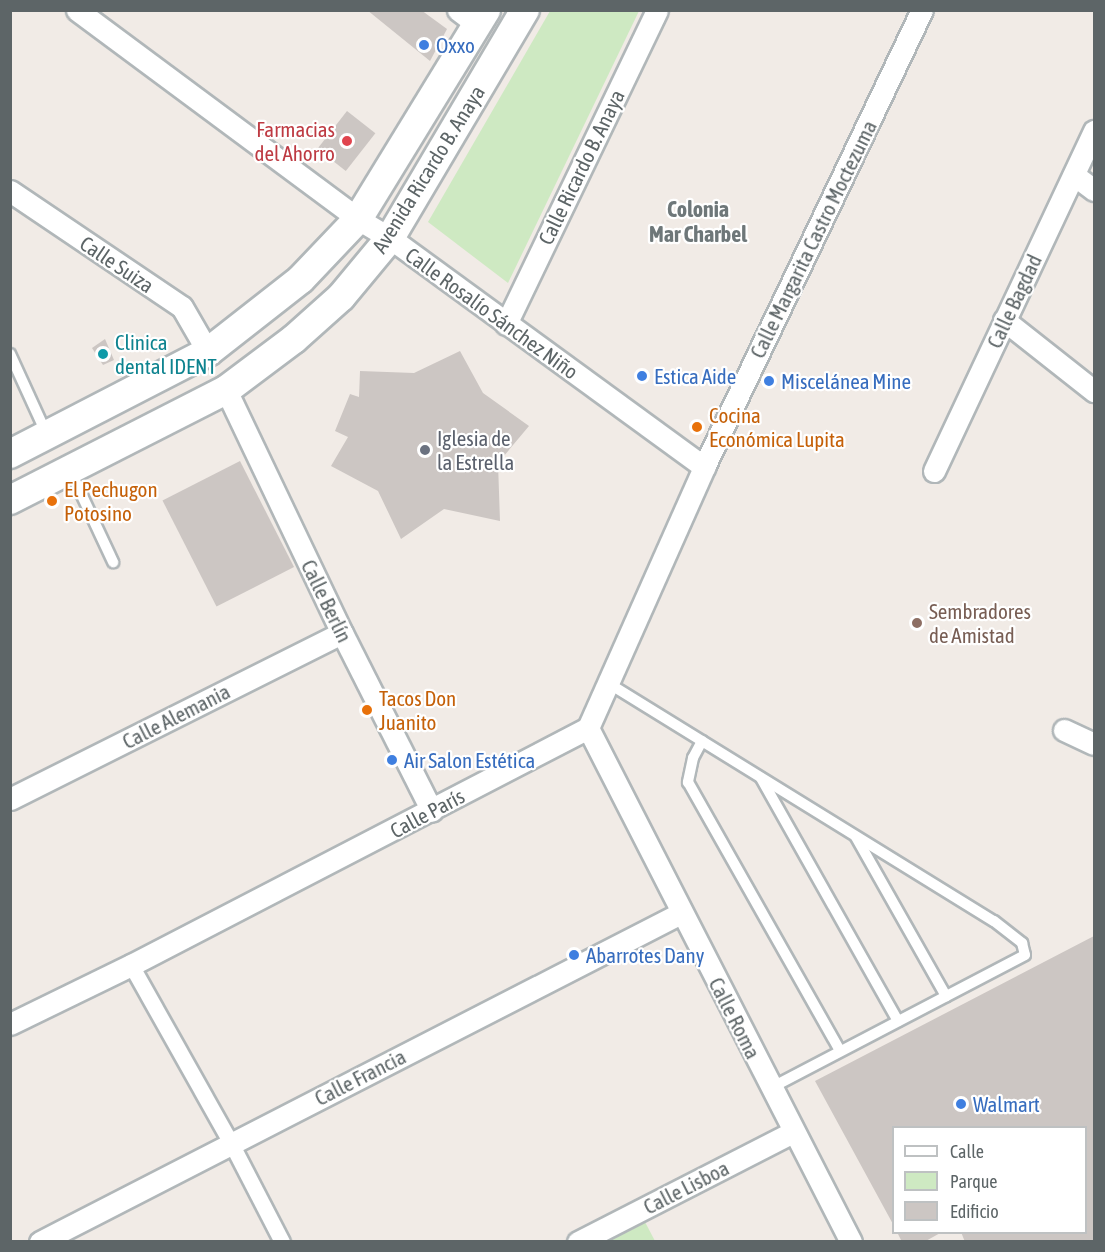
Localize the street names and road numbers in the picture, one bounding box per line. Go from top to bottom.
street label: Avenida Ricardo B. Anaya [366,81,490,257]
street label: Calle Ricardo B. Anaya [533,85,629,249]
street label: Calle Margarita Castro Moctezuma [744,116,882,362]
street label: Calle Suiza [75,230,159,298]
street label: Calle Rosalío Sánchez Niño [401,242,583,384]
street label: Calle Bagdad [981,250,1047,352]
street label: Calle Berlín [296,556,358,646]
street label: Calle Alemania [118,678,234,754]
street label: Calle París [385,783,469,843]
street label: Calle Roma [704,973,766,1063]
street label: Calle Francia [310,1043,410,1111]
street label: Calle Lisboa [639,1155,733,1219]

